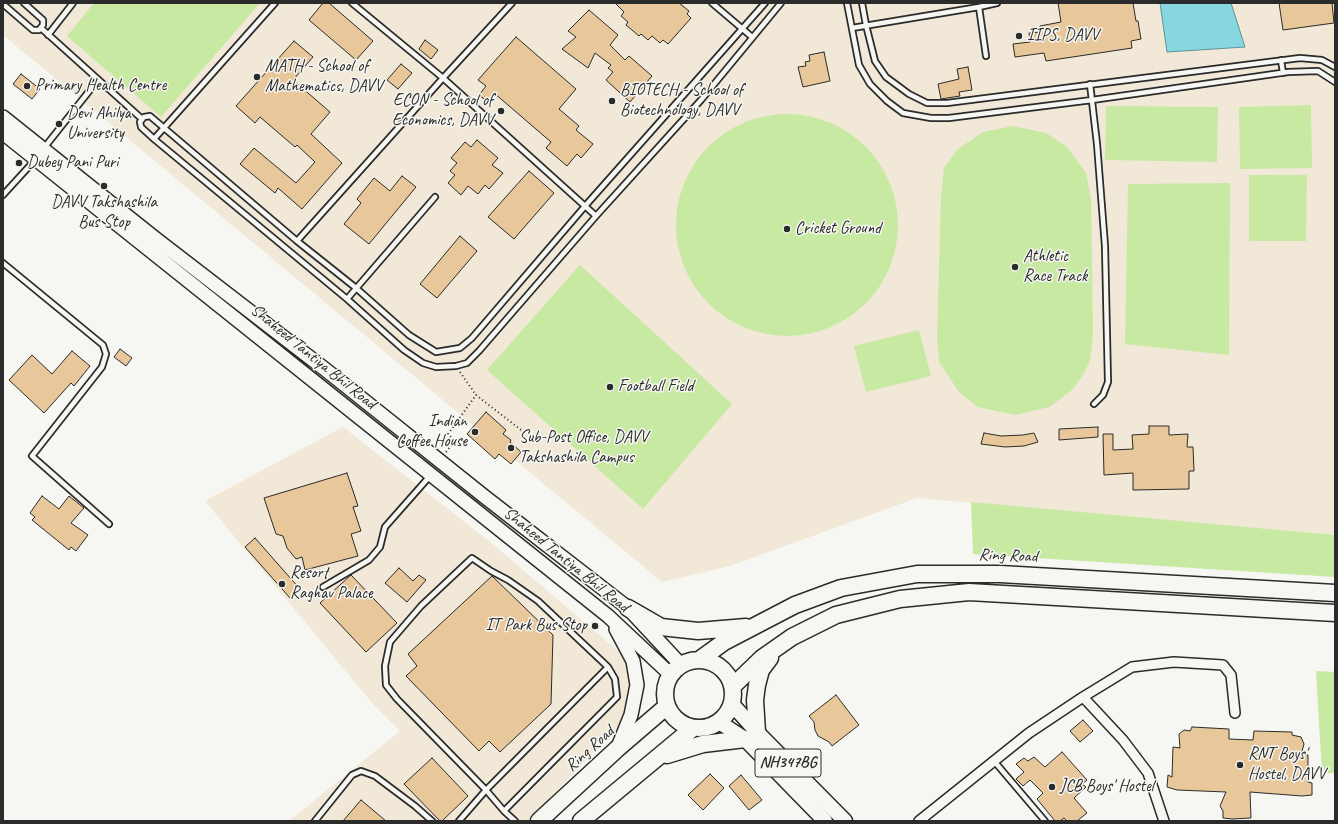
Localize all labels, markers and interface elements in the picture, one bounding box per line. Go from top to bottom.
place label: IIPS, DAVV [1027,26,1099,46]
marker: IIPS, DAVV [1014,31,1024,41]
place label: MATH - School of Mathematics, DAVV [265,57,383,97]
marker: MATH - School of Mathematics, DAVV [252,72,262,82]
place label: Primary Health Centre [35,76,166,96]
marker: Primary Health Centre [22,81,32,91]
place label: BIOTECH - School of Biotechnology, DAVV [620,81,743,121]
place label: ECON - School of Economics, DAVV [392,91,493,131]
marker: BIOTECH - School of Biotechnology, DAVV [607,96,617,106]
place label: Devi Ahilya University [67,104,131,144]
marker: ECON - School of Economics, DAVV [496,106,506,116]
marker: Devi Ahilya University [54,119,64,129]
place label: Dubey Pani Puri [27,153,118,173]
marker: Dubey Pani Puri [14,158,24,168]
marker: DAVV Takshashila Bus Stop [99,181,109,191]
place label: DAVV Takshashila Bus Stop [51,193,157,233]
place label: Cricket Ground [795,219,881,239]
marker: Cricket Ground [782,224,792,234]
place label: Athletic Race Track [1023,247,1087,287]
marker: Athletic Race Track [1010,262,1020,272]
street label: Shaheed Tantiya Bhil Road [246,300,380,414]
place label: Football Field [618,377,693,397]
marker: Football Field [605,382,615,392]
place label: Indian Coffee House [396,412,467,452]
marker: Indian Coffee House [470,427,480,437]
place label: Sub-Post Office, DAVV Takshashila Campus [519,428,648,468]
marker: Sub-Post Office, DAVV Takshashila Campus [506,443,516,453]
street label: Shaheed Tantiya Bhil Road [499,503,633,617]
street label: Ring Road [978,545,1038,567]
place label: Resort Raghav Palace [290,564,373,604]
marker: Resort Raghav Palace [277,579,287,589]
place label: IT Park Bus Stop [486,616,587,636]
marker: IT Park Bus Stop [590,621,600,631]
street label: Ring Road [561,722,619,776]
place label: RNT Boys' Hostel, DAVV [1248,745,1325,785]
road number: NH347BG [755,749,821,777]
marker: RNT Boys' Hostel, DAVV [1235,760,1245,770]
place label: JCB Boys' Hostel [1060,777,1154,797]
marker: JCB Boys' Hostel [1047,782,1057,792]

